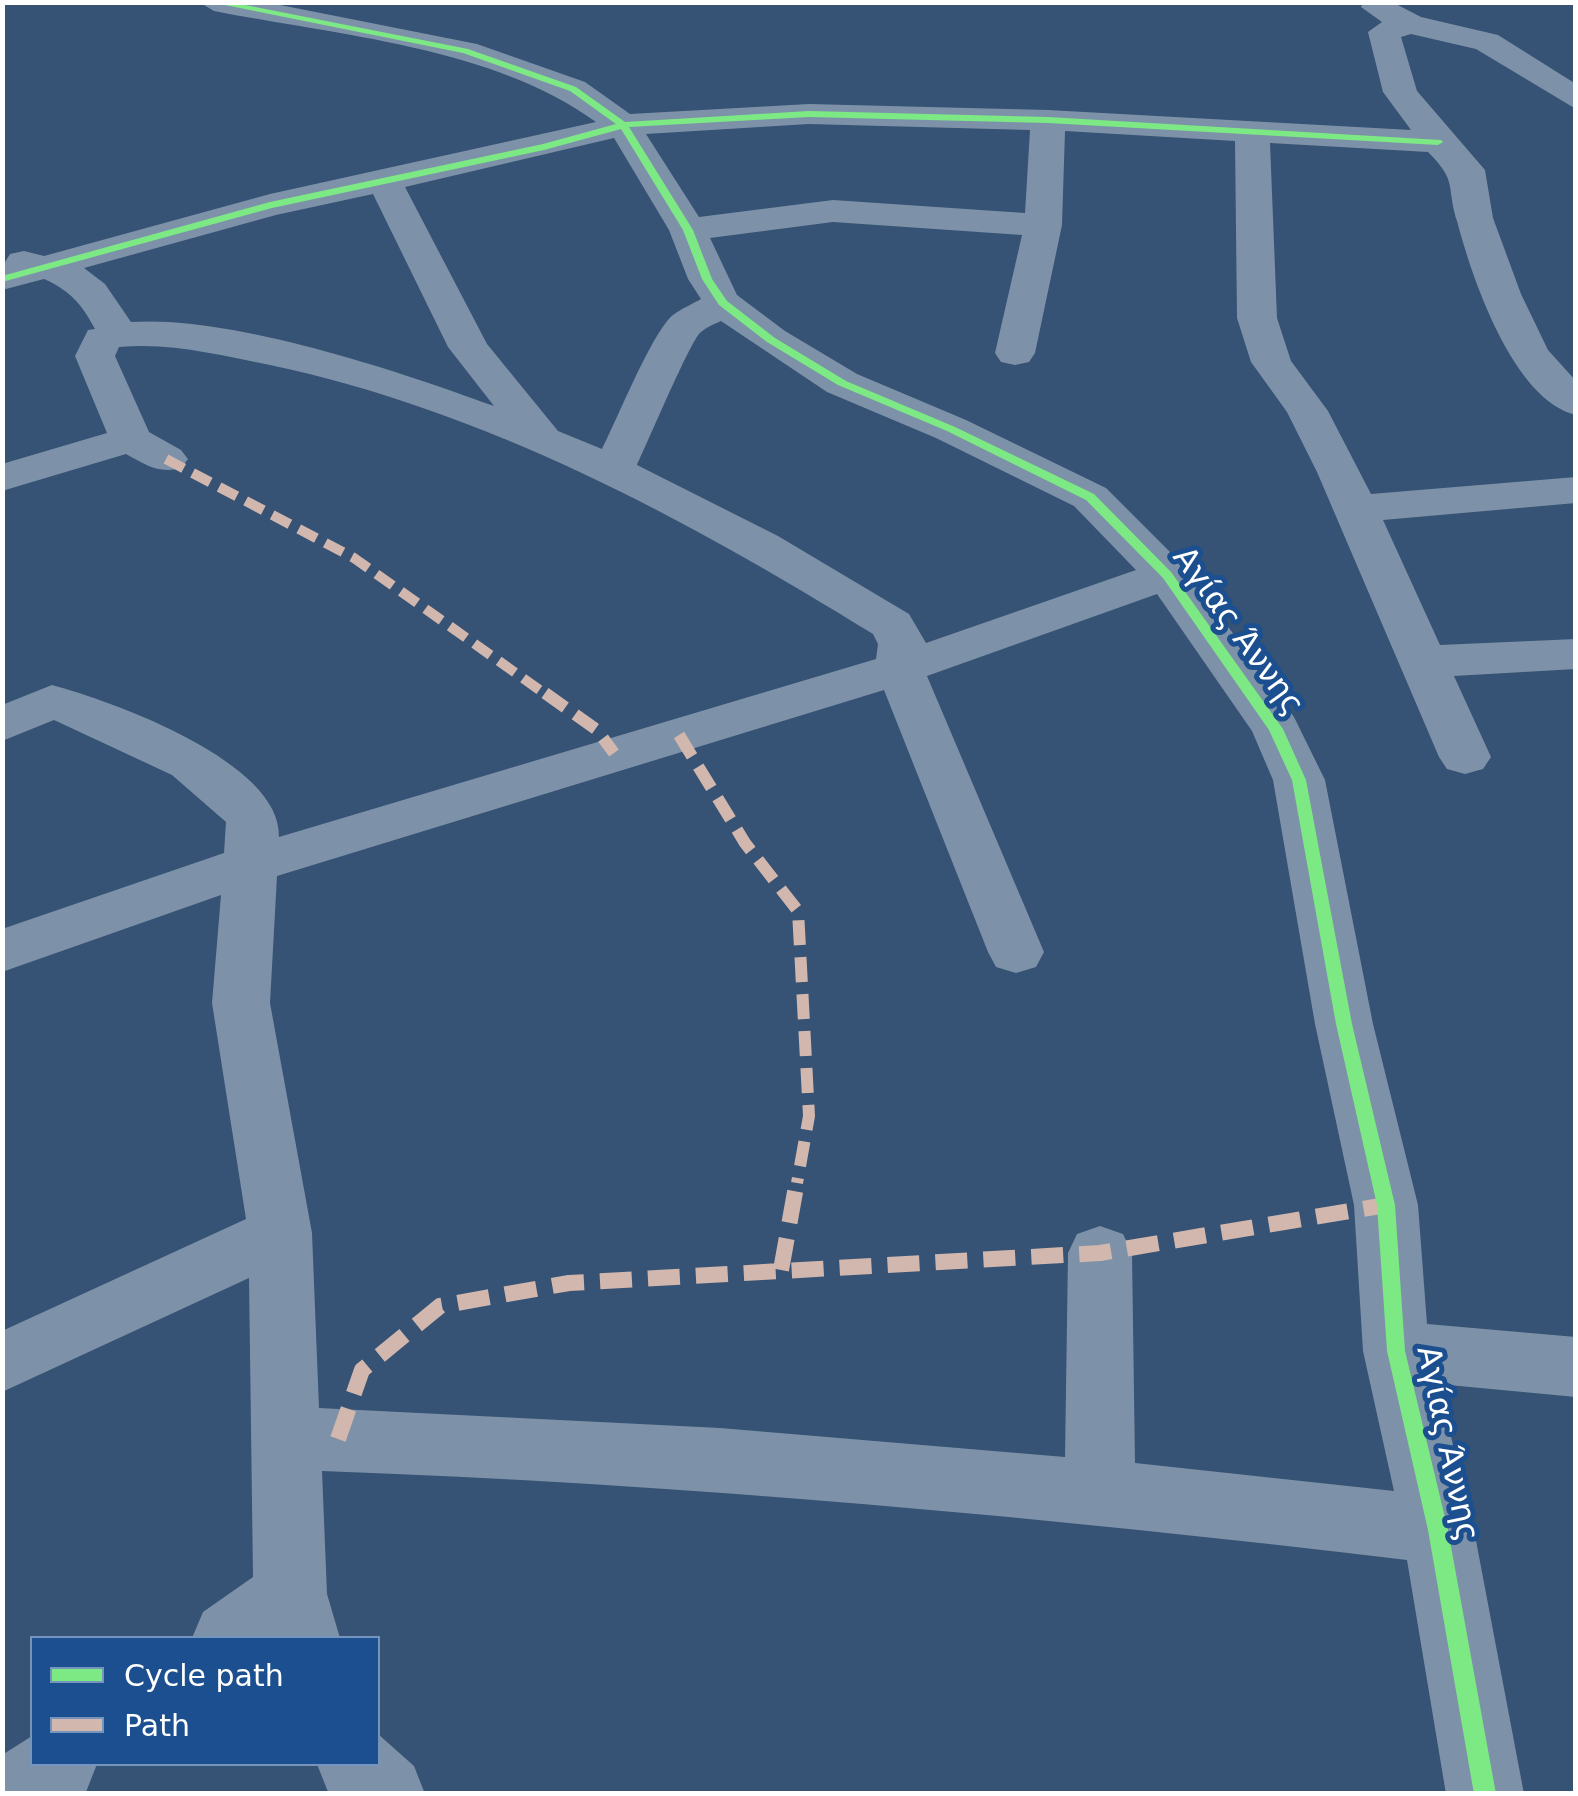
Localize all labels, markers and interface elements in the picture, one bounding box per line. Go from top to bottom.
street label: Αγίας Άννης [1163,540,1311,724]
street label: Αγίας Άννης [1407,1343,1485,1545]
legend [30,1636,380,1766]
text: Cycle path [124,1658,284,1693]
text: Path [124,1708,190,1743]

